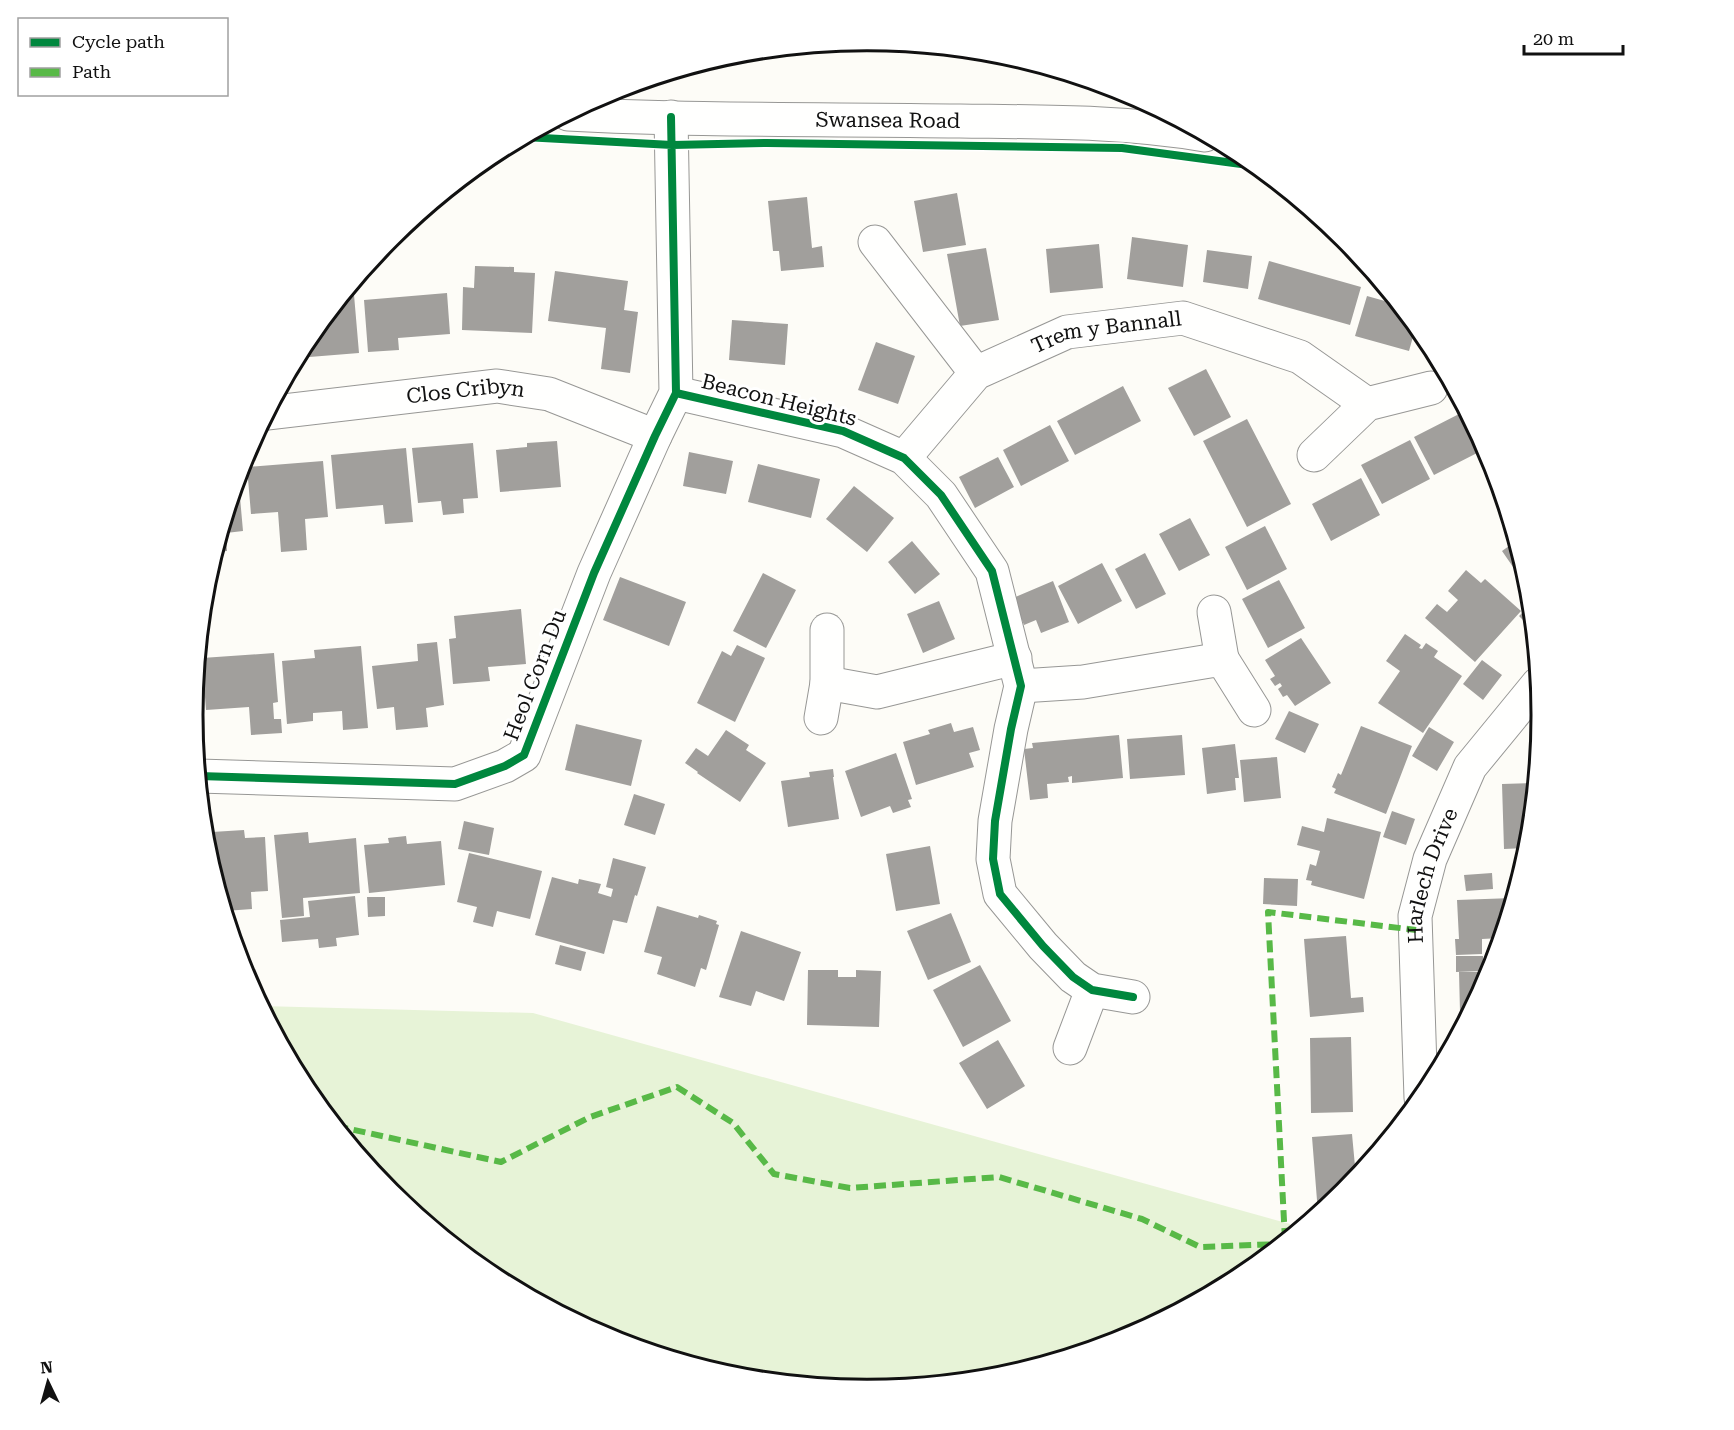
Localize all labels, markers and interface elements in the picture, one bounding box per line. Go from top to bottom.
legend [18,18,228,96]
scale bar [1524,18,1623,56]
text: 20 m [1533,28,1574,49]
text: Cycle path [72,31,165,52]
text: Path [72,61,111,82]
street label: Swansea Road [815,108,961,133]
street label: Trem y Bannall [1028,306,1183,358]
street label: Beacon Heights [699,369,859,431]
street label: Clos Cribyn [405,374,527,409]
street label: Heol Corn Du [499,606,571,744]
street label: Harlech Drive [1403,804,1463,944]
north arrow [18,1352,78,1412]
text: N [40,1358,54,1378]

